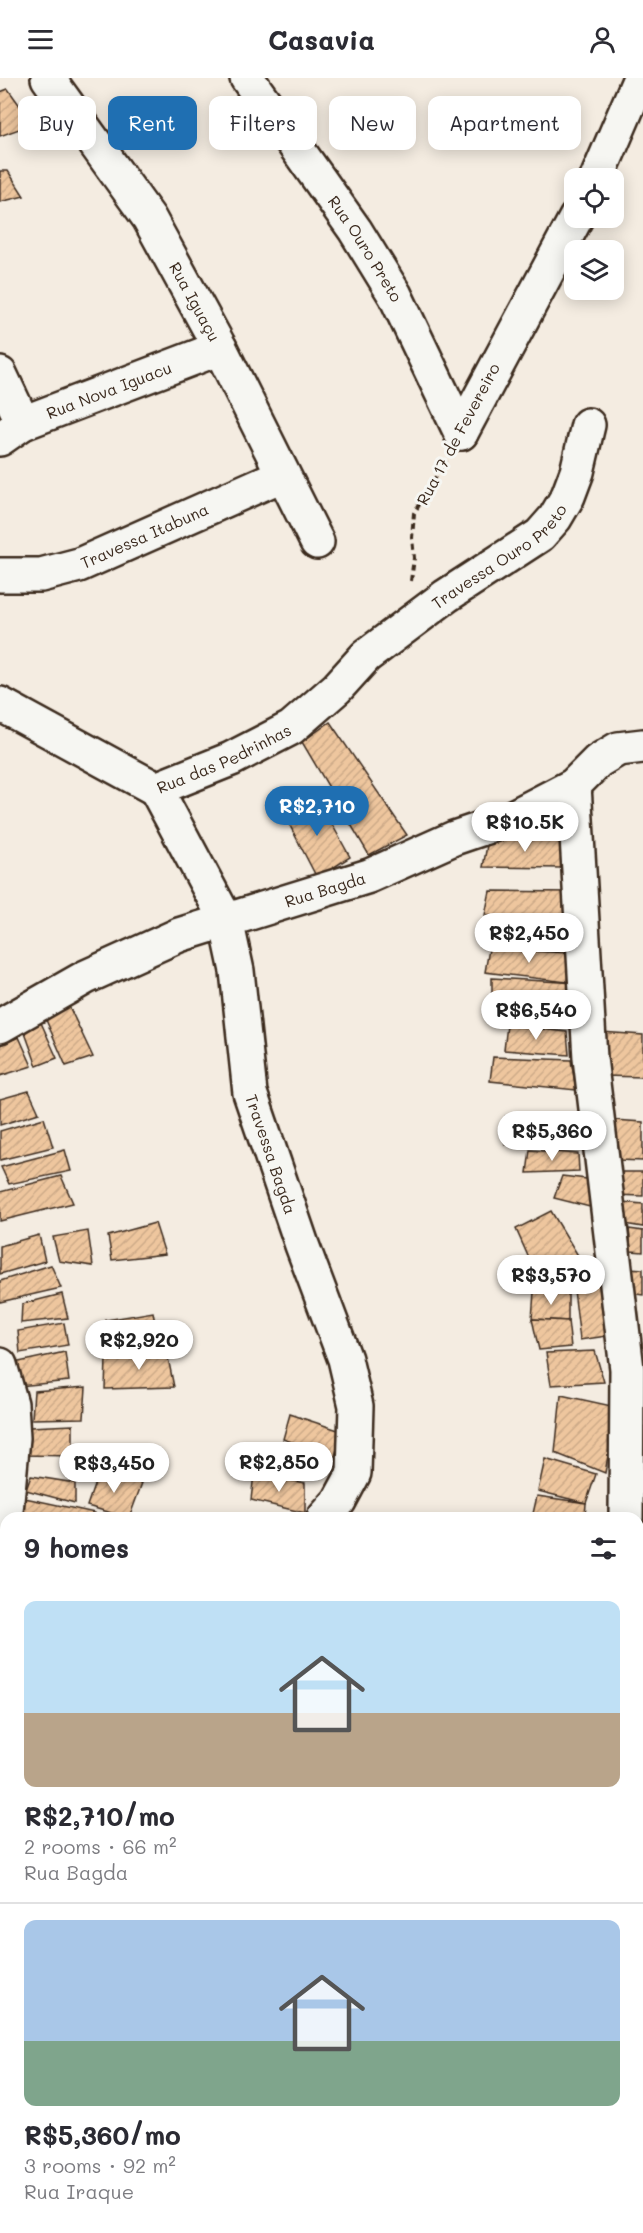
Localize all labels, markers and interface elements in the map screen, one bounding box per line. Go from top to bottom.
text: Casavia [268,22,375,57]
icon: menu [24,23,57,56]
icon: person [586,23,619,56]
chip: Buy [18,96,96,150]
chip: Rent [108,96,197,150]
chip: Filters [209,96,317,150]
chip: New [329,96,416,150]
chip: Apartment [428,96,581,150]
map controls [564,168,624,300]
button: locate [564,168,624,228]
street label: Rua Ouro Preto [324,191,408,305]
button: layers [564,240,624,300]
street label: Rua Iguaçu [165,258,225,345]
street label: Rua Nova Iguacu [43,356,174,423]
street label: Rua 17 de Fevereiro [411,359,504,508]
street label: Travessa Itabuna [77,498,212,573]
street label: Travessa Ouro Preto [427,500,571,613]
street label: Rua das Pedrinhas [153,719,295,798]
pin: R$2,710 [262,786,372,837]
text: R$2,710 [279,792,355,818]
pin: R$10.5K [470,802,580,853]
text: R$10.5K [486,808,564,834]
street label: Rua Bagda [282,867,368,912]
pin: R$2,450 [474,913,584,964]
text: R$2,450 [489,919,569,945]
pin: R$6,540 [481,990,591,1041]
text: R$6,540 [495,996,577,1022]
street label: Travessa Bagda [241,1091,302,1217]
pin: R$5,360 [497,1111,607,1162]
text: R$5,360 [512,1117,592,1143]
pin: R$3,570 [496,1255,606,1306]
text: R$3,570 [511,1261,591,1287]
pin: R$2,920 [84,1320,194,1371]
text: R$2,920 [99,1326,179,1352]
pin: R$2,850 [224,1442,334,1493]
pin: R$3,450 [59,1443,169,1494]
text: R$2,850 [239,1448,319,1474]
text: R$3,450 [73,1449,155,1475]
text: 9 homes [24,1531,129,1565]
icon: filters [587,1532,620,1565]
icon: home [268,1640,376,1748]
text: R$2,710/mo [24,1799,175,1833]
text: 2 rooms · 66 m² [24,1833,177,1859]
text: Rua Bagda [24,1859,128,1885]
icon: home [268,1959,376,2067]
text: R$5,360/mo [24,2118,181,2152]
text: 3 rooms · 92 m² [24,2152,176,2178]
text: Rua Iraque [24,2178,134,2204]

